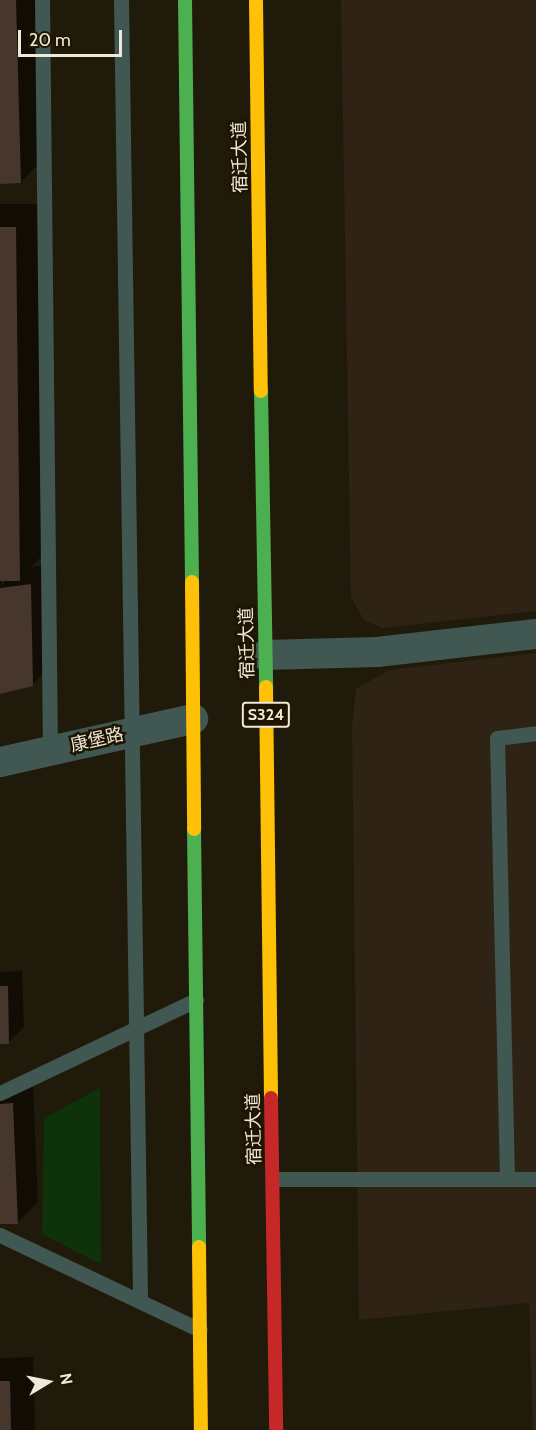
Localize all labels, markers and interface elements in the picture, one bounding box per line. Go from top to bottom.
scale bar [21,18,124,56]
text: 20 m [29,29,71,51]
street label: 宿迁大道 [229,121,251,193]
street label: 宿迁大道 [236,607,258,679]
road number: S324 [240,702,292,728]
street label: 康堡路 [68,723,126,757]
street label: 宿迁大道 [243,1093,265,1165]
north arrow [18,1352,78,1412]
text: N [56,1372,77,1386]

